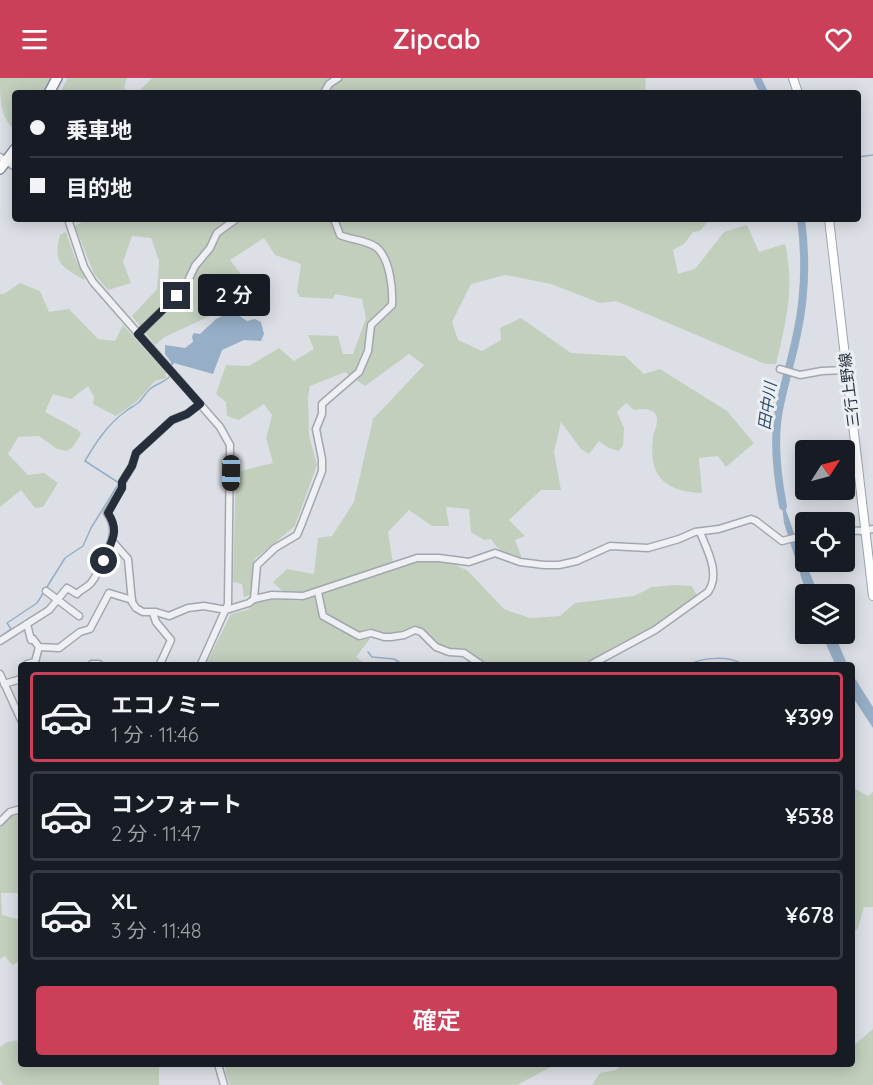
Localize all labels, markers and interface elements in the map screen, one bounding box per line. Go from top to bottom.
text: Zipcab [393,22,480,56]
icon: menu [18,23,51,56]
icon: heart [822,23,855,56]
text: 乗車地 [66,116,132,144]
text: 目的地 [66,174,132,202]
callout: 2 分 [198,275,270,317]
route end [163,282,190,309]
text: 2 分 [216,282,252,307]
street label: 三行上野線 [835,352,863,428]
water label: 田中川 [754,379,781,431]
north arrow [795,440,855,500]
map controls [795,440,855,644]
car [222,455,240,491]
button: locate [795,512,855,572]
route start [90,547,117,574]
button: layers [795,584,855,644]
icon: car [39,690,93,744]
text: エコノミー [111,691,221,719]
text: ¥399 [785,703,834,731]
text: 1 分 · 11:46 [111,722,199,747]
icon: car [39,789,93,843]
text: コンフォート [111,790,242,818]
text: ¥538 [785,802,834,830]
text: 2 分 · 11:47 [111,821,201,846]
text: XL [111,887,138,915]
icon: car [39,888,93,942]
text: ¥678 [785,901,834,929]
text: 3 分 · 11:48 [111,918,202,943]
button: 確定 [36,986,837,1055]

